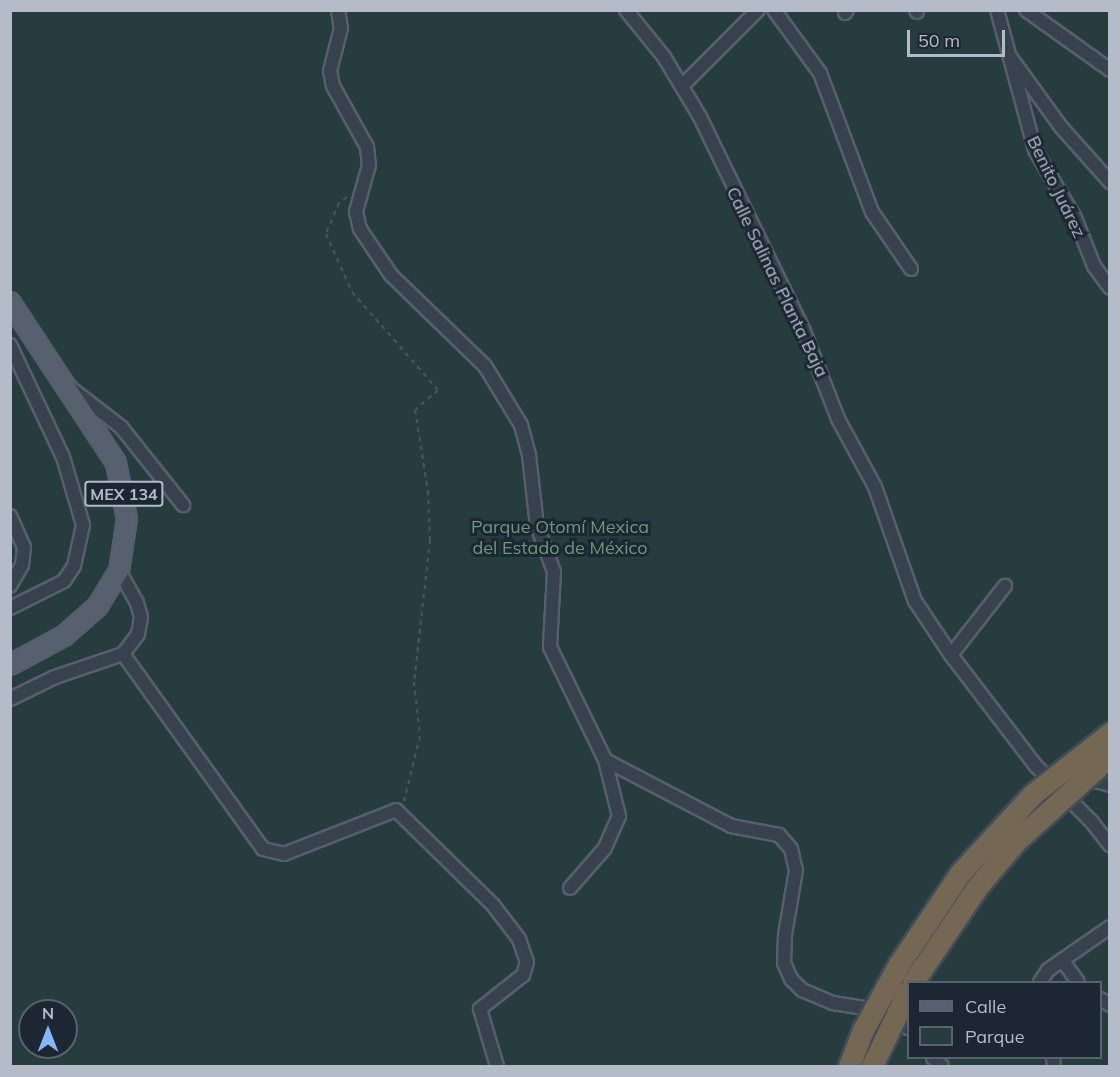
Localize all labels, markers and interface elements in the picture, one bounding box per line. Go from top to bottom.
scale bar [910,18,1008,56]
text: 50 m [918,29,960,52]
street label: Benito Juárez [1022,133,1090,241]
street label: Calle Salinas Planta Baja [722,183,832,381]
road number: MEX 134 [84,481,164,507]
park label: Parque Otomí Mexica del Estado de México [471,517,649,560]
legend [907,981,1102,1059]
text: Calle [965,995,1006,1018]
north arrow [18,999,78,1059]
text: N [42,1003,54,1023]
text: Parque [965,1025,1024,1048]

